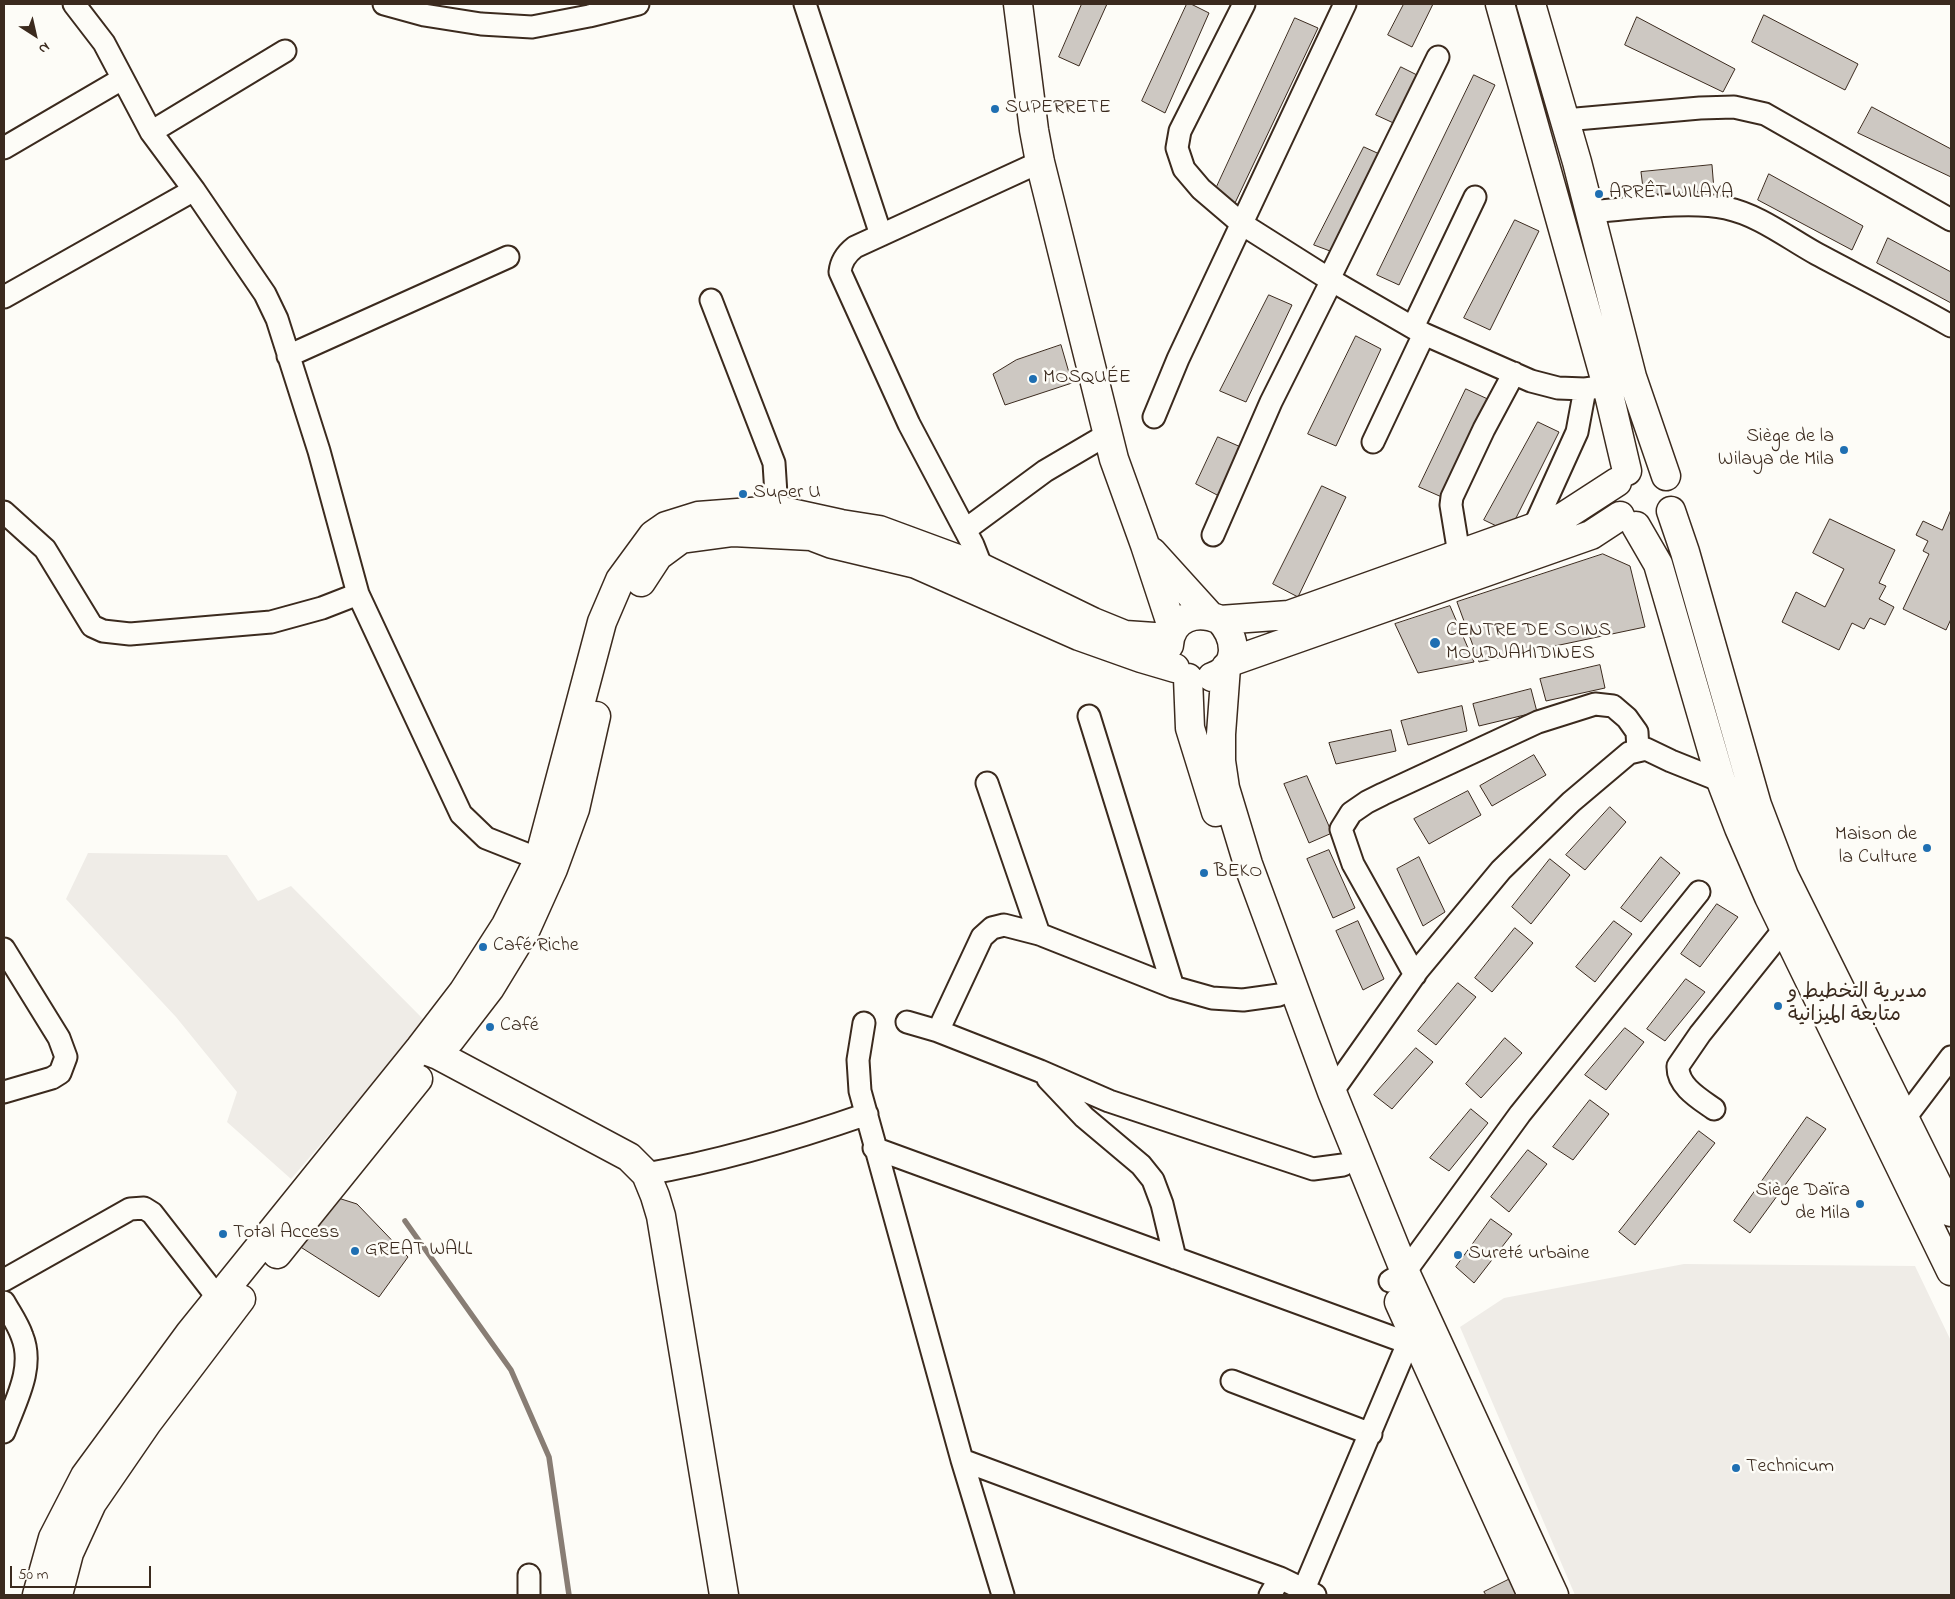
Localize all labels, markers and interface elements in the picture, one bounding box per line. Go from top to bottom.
north arrow [10,10,60,60]
text: N [34,36,54,59]
place label: SUPERRETE [1005,97,1111,121]
marker: SUPERRETE [989,103,1001,115]
place label: ARRÊT WILAYA [1609,182,1733,206]
marker: ARRÊT WILAYA [1593,188,1605,200]
place label: MOSQUÉE [1043,367,1131,391]
marker: MOSQUÉE [1027,373,1039,385]
place label: Siège de la Wilaya de Mila [1718,426,1834,473]
marker: Siège de la Wilaya de Mila [1838,444,1850,456]
place label: Super U [753,482,821,506]
marker: Super U [737,488,749,500]
place label: CENTRE DE SOINS MOUDJAHIDINES [1446,620,1611,667]
marker: CENTRE DE SOINS MOUDJAHIDINES [1428,636,1442,650]
place label: Maison de la Culture [1835,824,1917,871]
marker: Maison de la Culture [1921,842,1933,854]
place label: BEKO [1214,861,1262,885]
marker: BEKO [1198,867,1210,879]
place label: Café Riche [493,935,579,959]
marker: Café Riche [477,941,489,953]
place label: مديرية التخطيط و متابعة الميزانية [1788,982,1927,1029]
marker: مديرية التخطيط و متابعة الميزانية [1772,1000,1784,1012]
place label: Café [500,1015,539,1039]
marker: Café [484,1021,496,1033]
place label: Siège Daïra de Mila [1756,1180,1850,1227]
marker: Siège Daïra de Mila [1854,1198,1866,1210]
place label: Total Access [233,1222,339,1246]
marker: Total Access [217,1228,229,1240]
place label: GREAT WALL [365,1239,472,1263]
place label: Sureté urbaine [1468,1243,1589,1267]
marker: GREAT WALL [349,1245,361,1257]
marker: Sureté urbaine [1452,1249,1464,1261]
place label: Technicum [1746,1456,1834,1480]
marker: Technicum [1730,1462,1742,1474]
scale bar [12,1556,154,1588]
text: 50 m [18,1564,48,1586]

